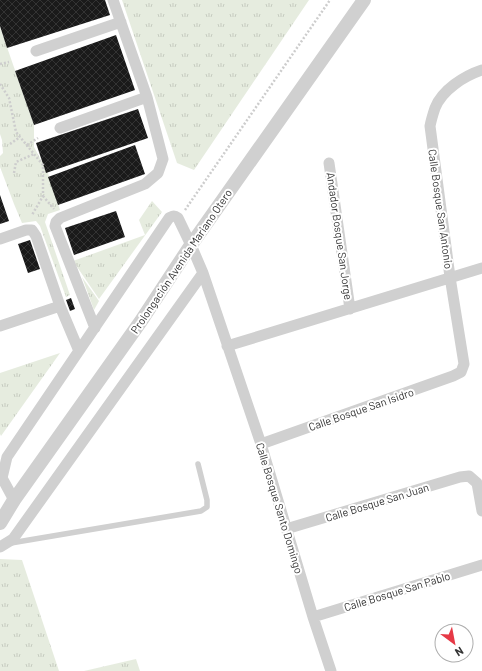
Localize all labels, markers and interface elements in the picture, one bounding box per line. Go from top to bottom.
street label: Calle Bosque San Antonio [426,148,456,270]
street label: Andador Bosque San Jorge [325,171,355,301]
street label: Prolongación Avenida Mariano Otero [128,186,234,336]
street label: Calle Bosque San Isidro [307,385,415,433]
street label: Calle Bosque Santo Domingo [254,441,306,575]
street label: Calle Bosque San Juan [324,480,430,524]
street label: Calle Bosque San Pablo [342,569,452,613]
north arrow [434,623,474,663]
text: N [453,644,466,659]

